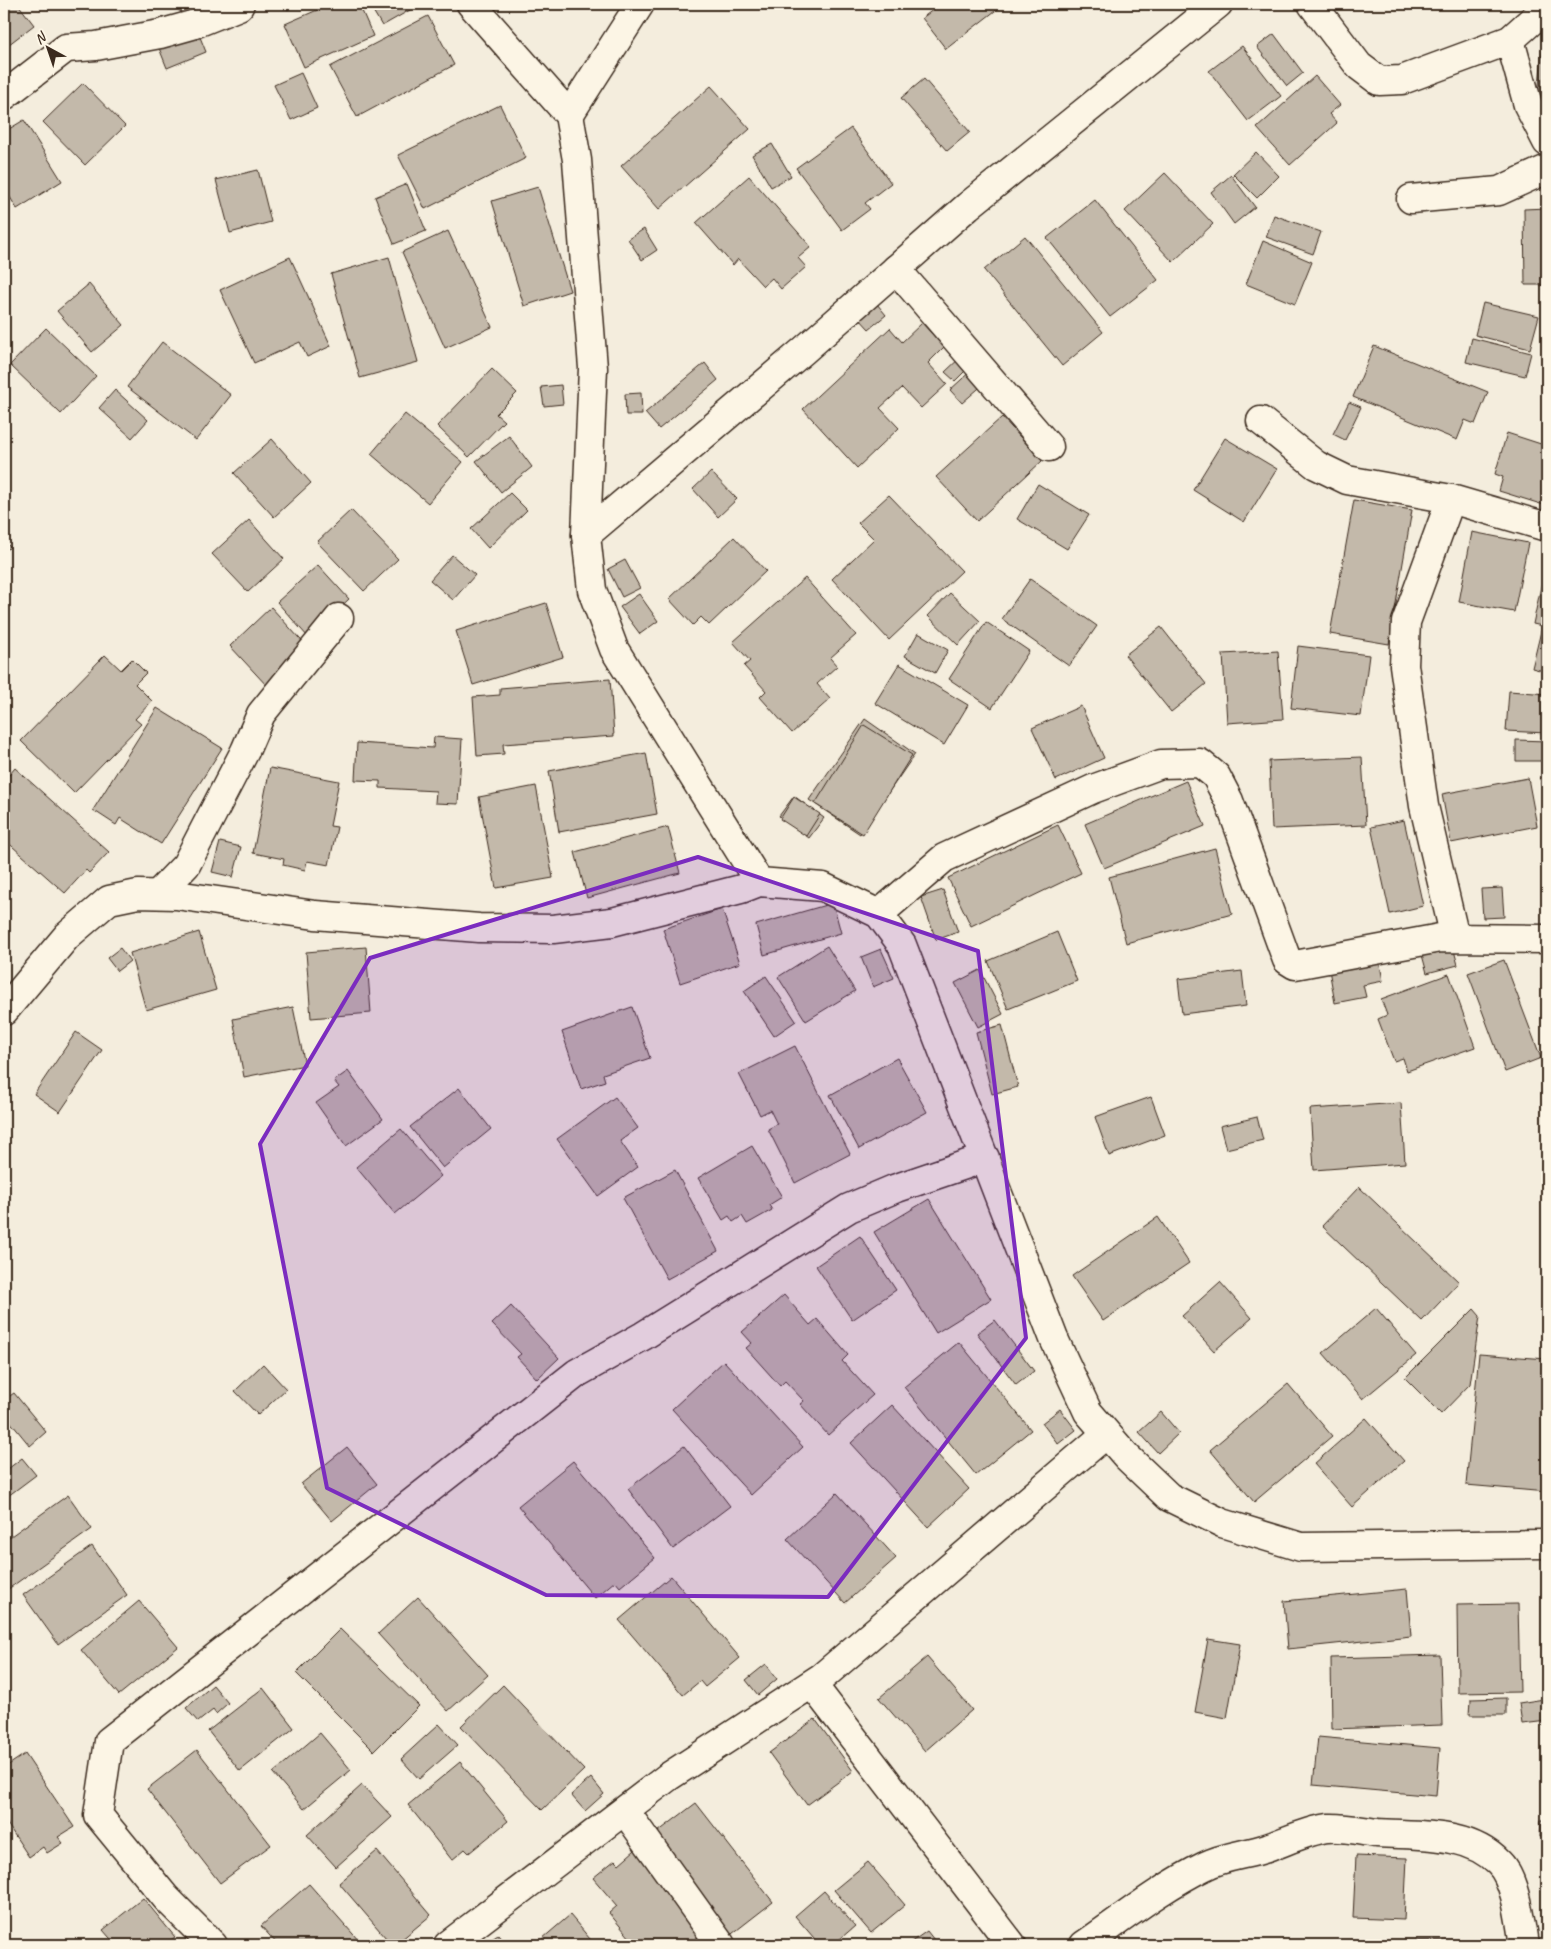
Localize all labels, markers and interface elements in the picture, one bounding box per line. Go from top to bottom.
north arrow [22,22,72,72]
text: N [31,28,51,48]

